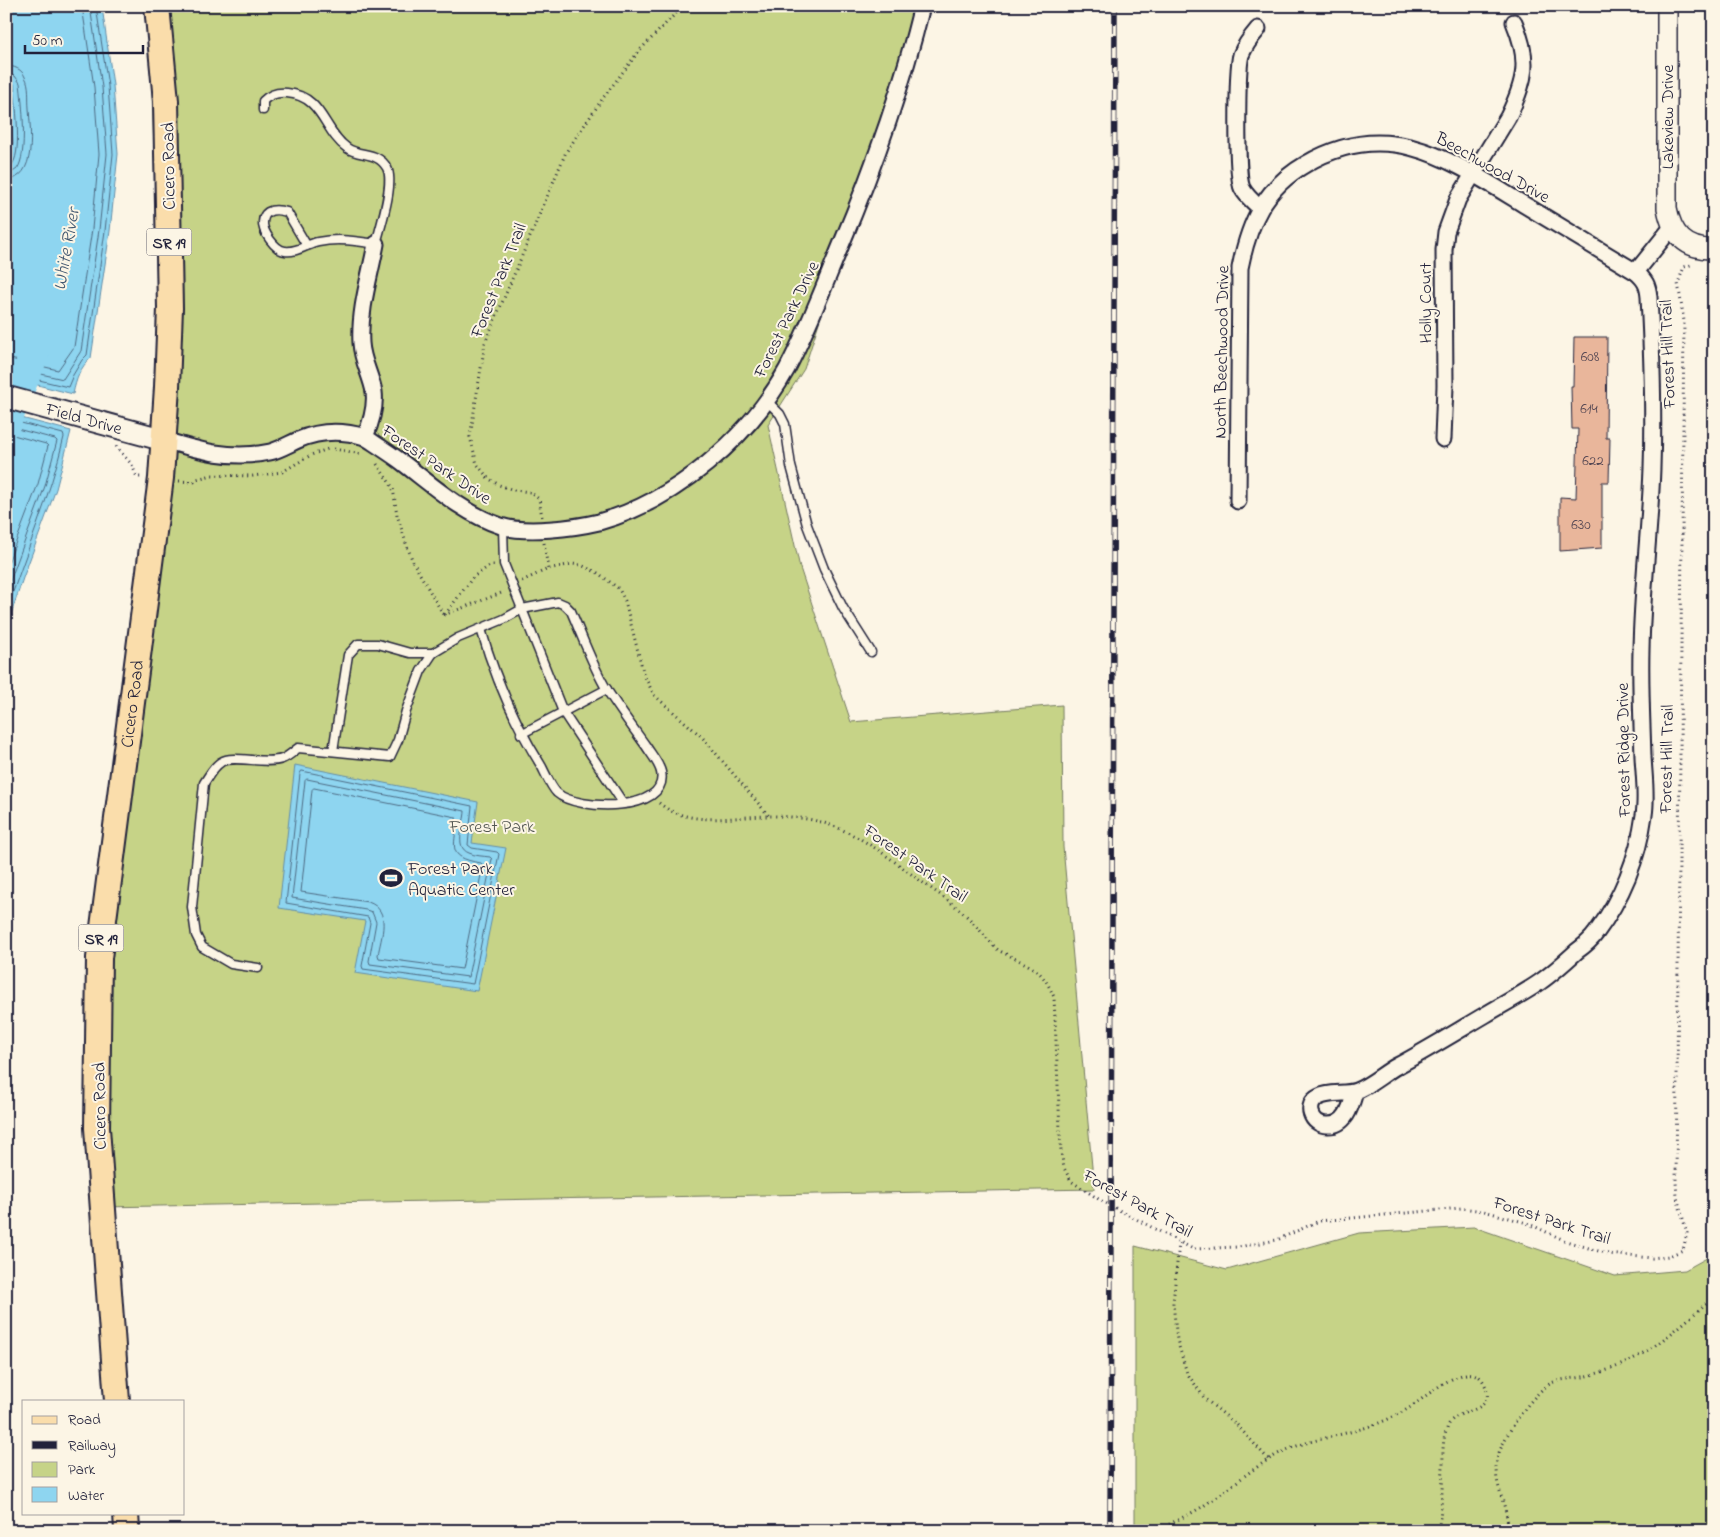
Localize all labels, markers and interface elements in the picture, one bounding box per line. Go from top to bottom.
scale bar [25,22,142,54]
text: 50 m [32,30,63,52]
street label: Lakeview Drive [1656,64,1682,169]
street label: Cicero Road [156,122,184,210]
street label: Beechwood Drive [1429,126,1555,211]
water label: White River [47,204,88,293]
street label: Forest Park Trail [465,219,535,343]
road number: SR 19 [146,228,192,256]
street label: Forest Park Drive [748,256,828,384]
street label: Holly Court [1414,263,1440,343]
street label: North Beechwood Drive [1208,264,1238,439]
street label: Forest Hill Trail [1654,299,1684,410]
house number: 608 [1581,346,1600,368]
street label: Field Drive [41,397,126,443]
house number: 614 [1580,398,1598,420]
street label: Forest Park Drive [375,419,497,513]
house number: 622 [1582,450,1604,472]
house number: 630 [1571,514,1591,536]
street label: Cicero Road [115,659,152,749]
street label: Forest Ridge Drive [1611,682,1640,818]
street label: Forest Hill Trail [1654,704,1682,815]
park label: Forest Park [448,815,535,841]
street label: Forest Park Trail [857,819,972,910]
place label: Forest Park Aquatic Center [407,857,515,904]
sports icon: Forest Park Aquatic Center [378,865,404,891]
road number: SR 19 [78,924,124,951]
street label: Cicero Road [87,1062,115,1150]
street label: Forest Park Trail [1077,1163,1197,1246]
street label: Forest Park Trail [1489,1190,1613,1253]
legend [22,1400,185,1514]
text: Road [68,1409,101,1431]
text: Railway [68,1435,116,1458]
text: Park [68,1459,96,1481]
text: Water [68,1485,104,1507]

